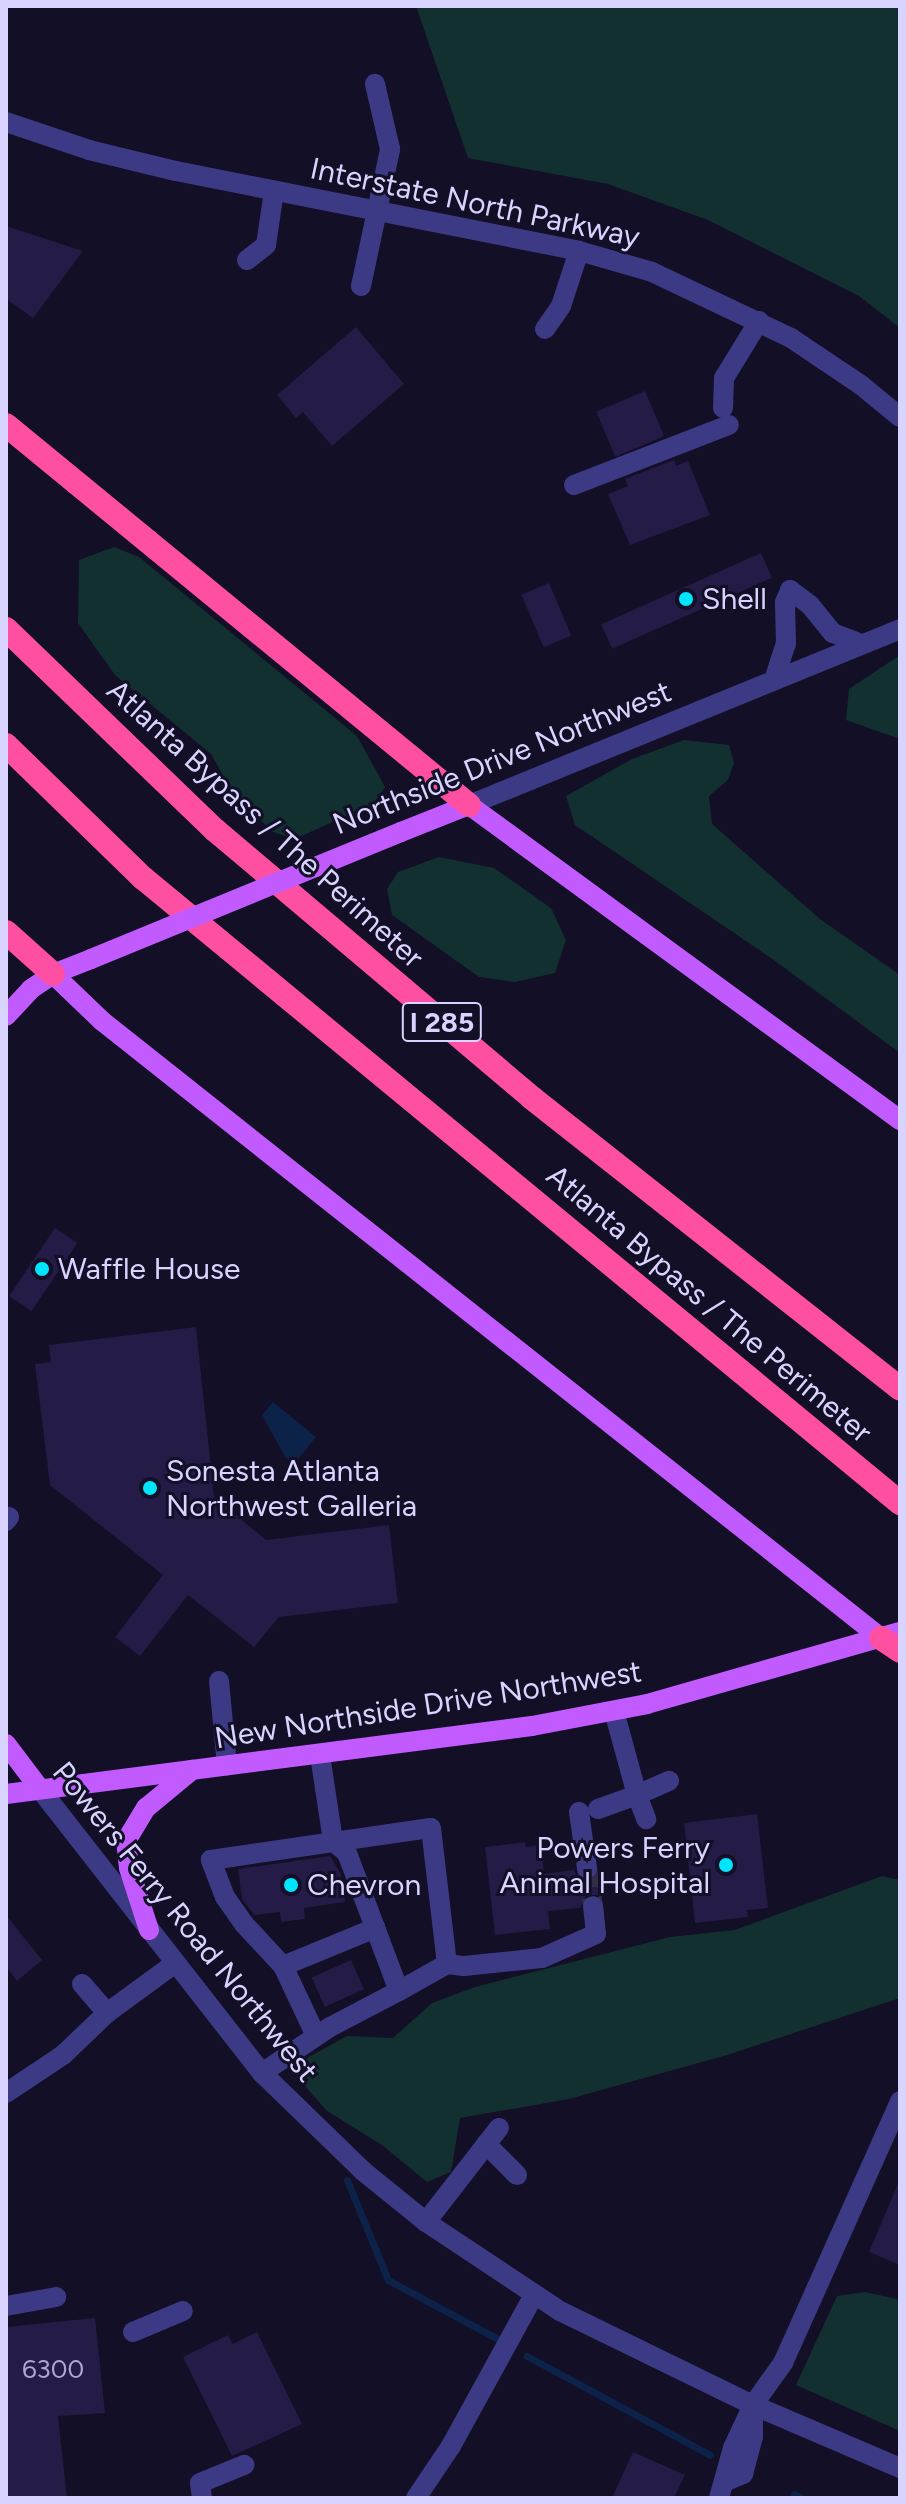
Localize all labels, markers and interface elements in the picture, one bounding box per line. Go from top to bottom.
street label: Interstate North Parkway [307,151,643,255]
place label: Shell [702,581,767,617]
marker: Shell [677,590,695,608]
street label: Atlanta Bypass / The Perimeter [99,672,431,976]
street label: Northside Drive Northwest [328,674,676,842]
road number: I 285 [400,998,484,1046]
street label: Atlanta Bypass / The Perimeter [539,1157,879,1451]
place label: Waffle House [58,1251,240,1287]
marker: Waffle House [33,1260,51,1278]
place label: Sonesta Atlanta Northwest Galleria [166,1453,417,1524]
marker: Sonesta Atlanta Northwest Galleria [141,1479,159,1497]
street label: New Northside Drive Northwest [212,1653,644,1757]
street label: Powers Ferry Road Northwest [45,1755,325,2089]
place label: Powers Ferry Animal Hospital [499,1830,710,1900]
marker: Powers Ferry Animal Hospital [717,1856,735,1874]
place label: Chevron [307,1867,421,1903]
marker: Chevron [282,1876,300,1894]
house number: 6300 [22,2354,84,2386]

